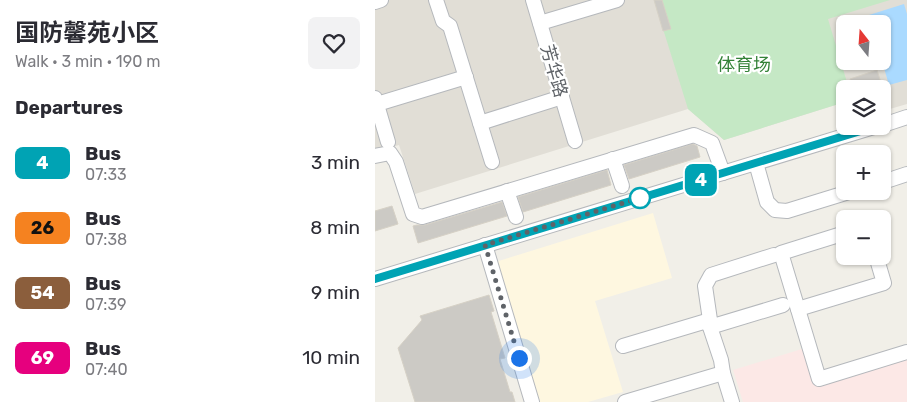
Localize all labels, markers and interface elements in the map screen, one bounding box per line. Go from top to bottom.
north arrow [836,15,891,70]
map controls [836,15,891,265]
button: heart [308,17,360,69]
text: 国防馨苑小区 [15,19,159,47]
street label: 芳华路 [536,42,572,100]
text: Walk · 3 min · 190 m [15,52,161,71]
park label: 体育场 [717,54,771,76]
button: layers [836,80,891,135]
text: Departures [15,96,123,119]
text: Bus [85,142,121,165]
button: + [836,145,891,200]
text: 3 min [311,151,360,174]
text: 4 [36,152,49,174]
line badge: 4 [685,164,717,196]
text: 07:33 [85,165,127,184]
text: 4 [695,169,707,191]
unlabelled marker [629,187,651,209]
text: Bus [85,207,121,230]
button: − [836,210,891,265]
text: 8 min [310,216,360,239]
text: 26 [31,217,54,239]
text: 07:38 [85,230,127,249]
text: Bus [85,272,121,295]
text: 9 min [311,281,360,304]
text: 54 [31,282,54,304]
text: 07:39 [85,295,127,314]
text: Bus [85,337,121,360]
text: 10 min [302,346,360,369]
your location [507,346,532,371]
text: 69 [31,347,54,369]
text: 07:40 [85,360,128,379]

